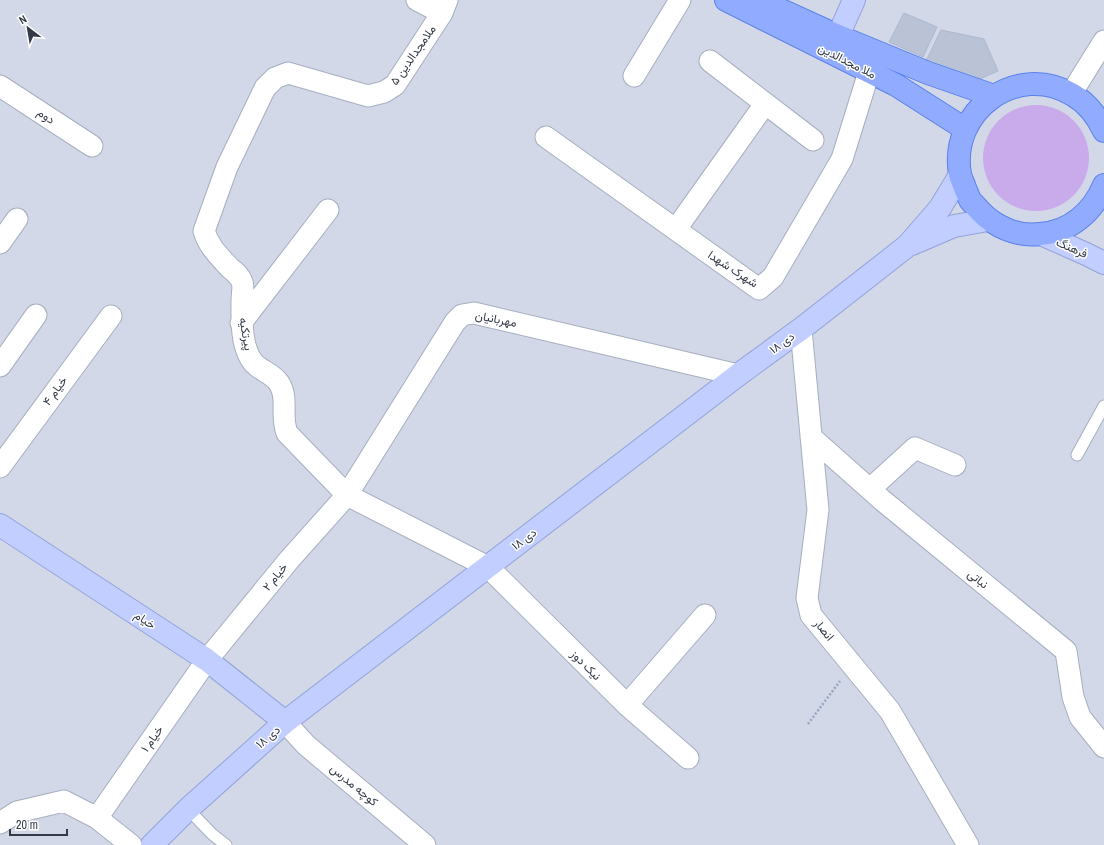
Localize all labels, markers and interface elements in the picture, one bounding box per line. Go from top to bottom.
north arrow [8,8,48,48]
text: N [16,12,29,27]
street label: ملامجدالدین ۵ [386,22,440,88]
street label: ملا مجدالدین [815,40,879,82]
street label: دوم [34,104,58,128]
street label: فرهنگ [1054,234,1090,262]
street label: شهرک شهدا [705,247,761,291]
street label: مهربانیان [474,307,518,331]
street label: پیرتکیه [235,316,257,352]
street label: ۱۸ دی [766,328,798,358]
street label: خیام ۴ [39,373,71,409]
street label: ۱۸ دی [508,524,540,554]
street label: خیام ۲ [259,560,291,594]
street label: نباتی [964,566,992,592]
street label: خیام [131,607,159,633]
street label: انصار [810,615,838,644]
street label: نیک دوز [567,646,605,684]
street label: ۱۸ دی [252,722,284,752]
street label: خیام ۱ [137,723,167,755]
street label: کوچه مدرس [327,760,381,810]
scale bar [10,811,67,837]
text: 20 m [16,817,38,833]

